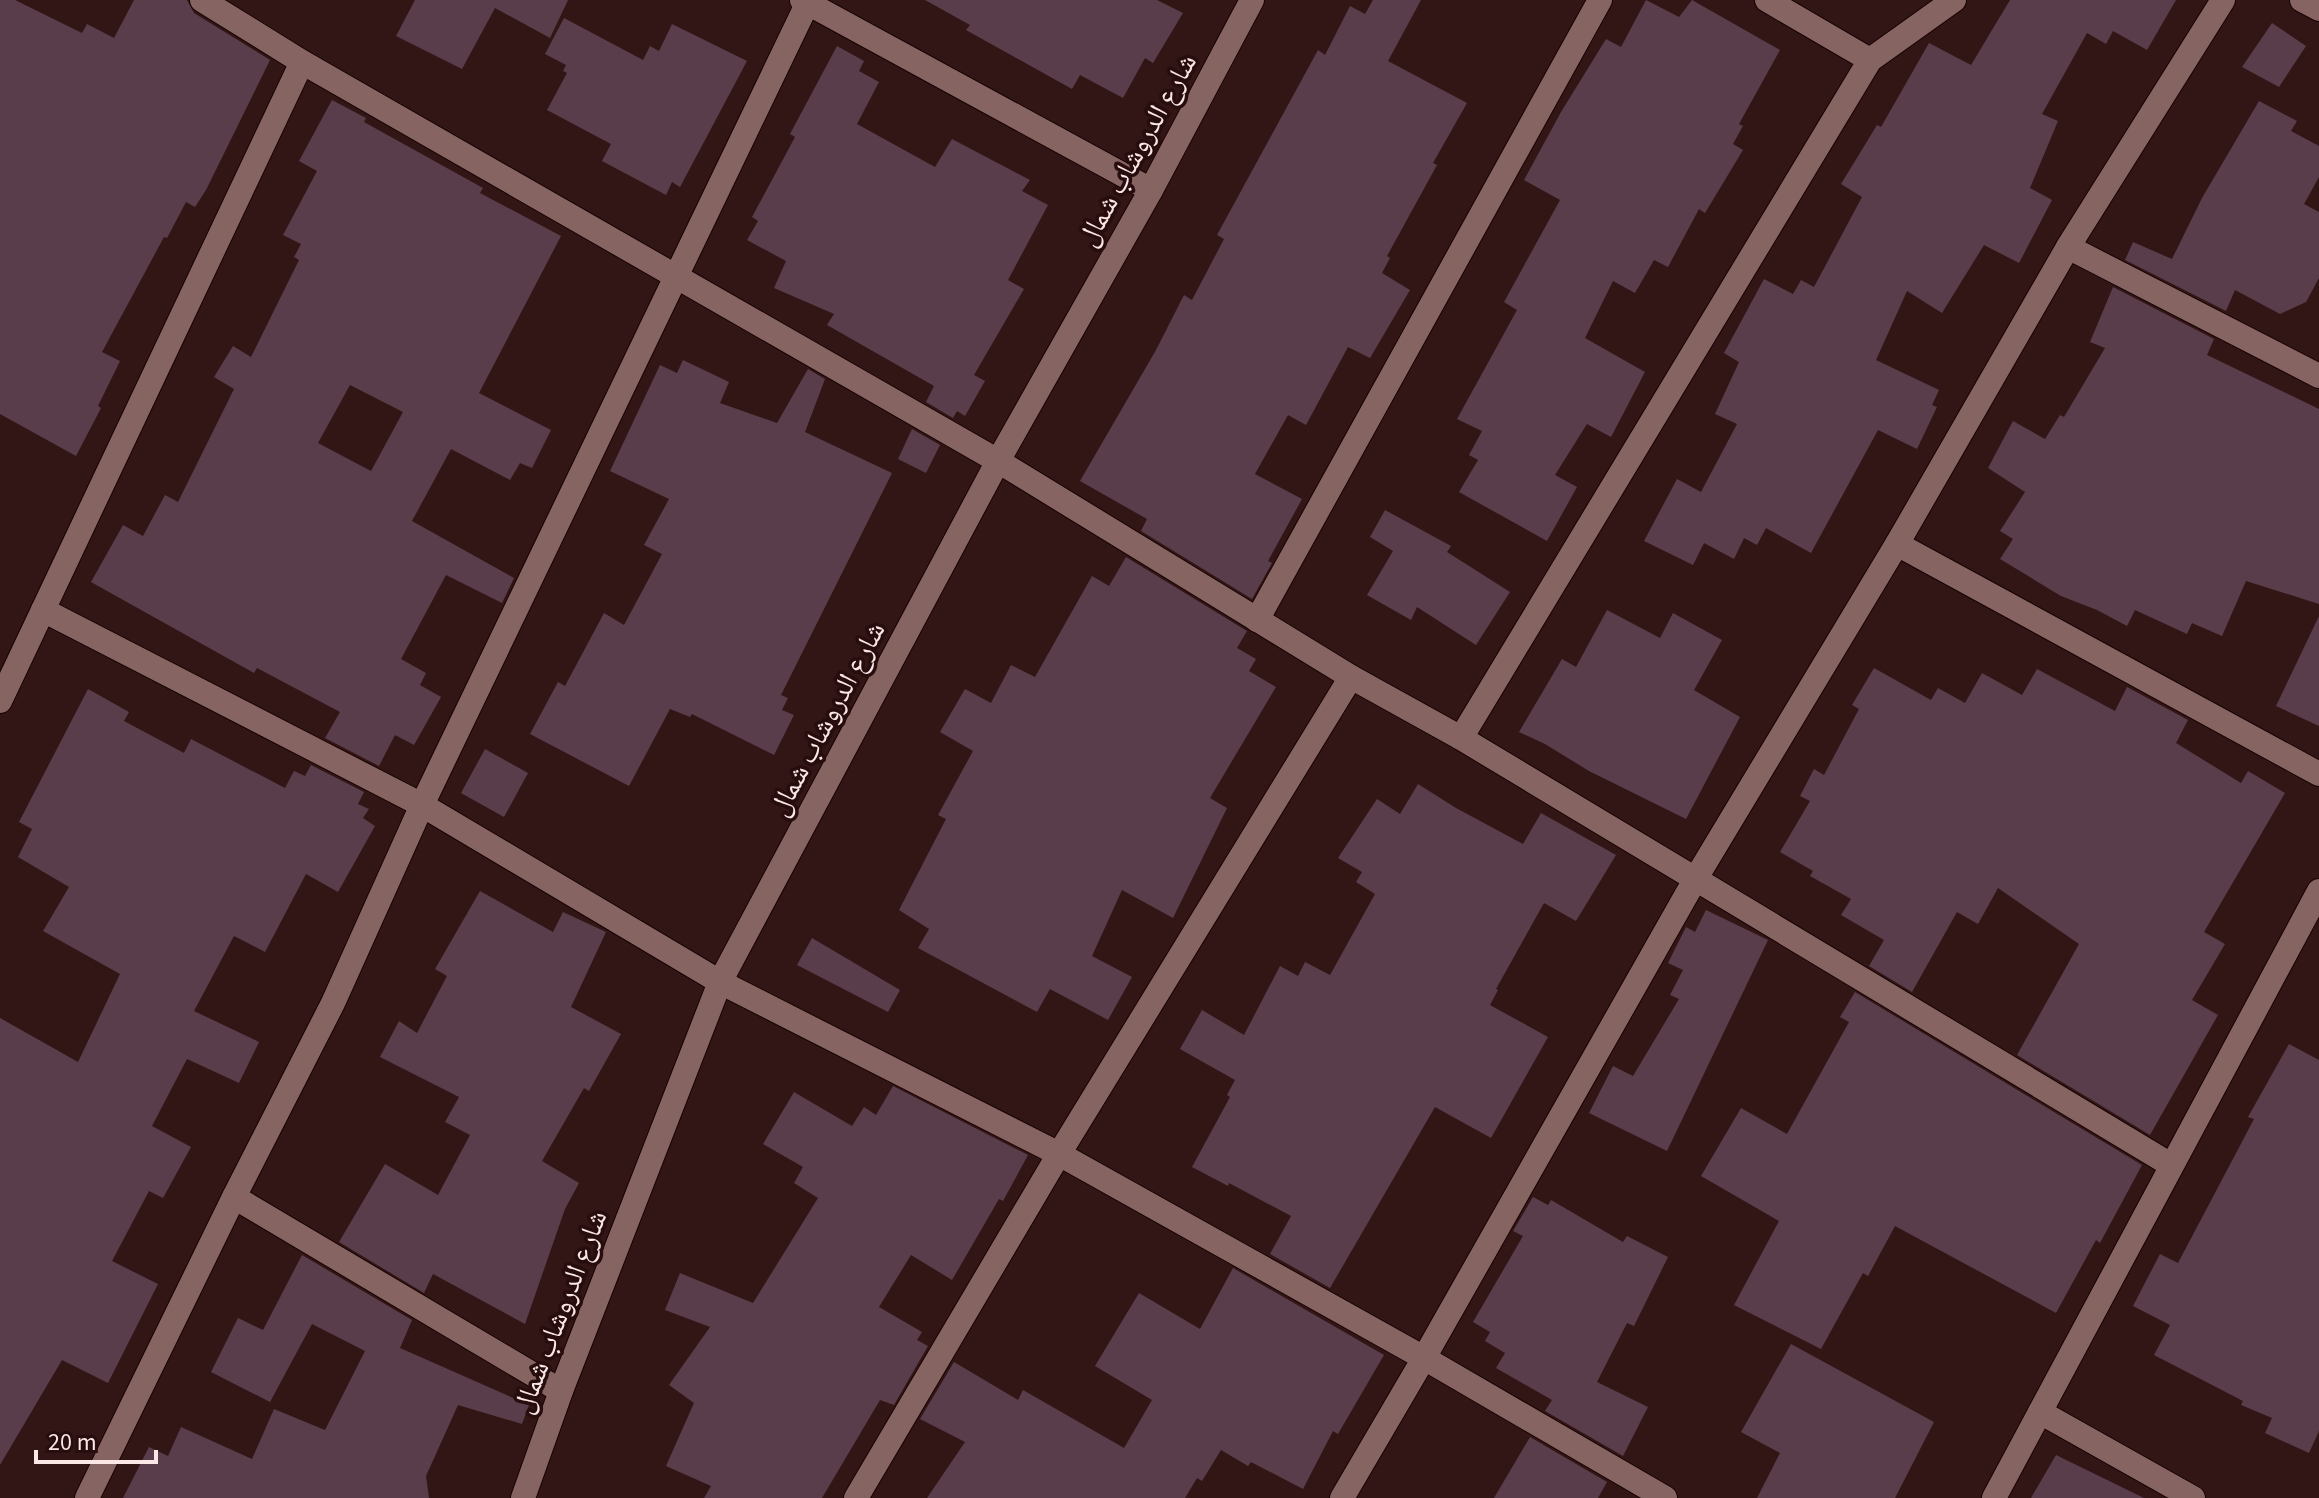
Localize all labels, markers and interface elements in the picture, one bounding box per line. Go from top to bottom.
street label: شارع الدروشاب شمال [1067,46,1207,254]
street label: شارع الدروشاب شمال [759,615,895,823]
street label: شارع الدروشاب شمال [503,1204,617,1420]
scale bar [36,1414,156,1464]
text: 20 m [48,1425,97,1460]

